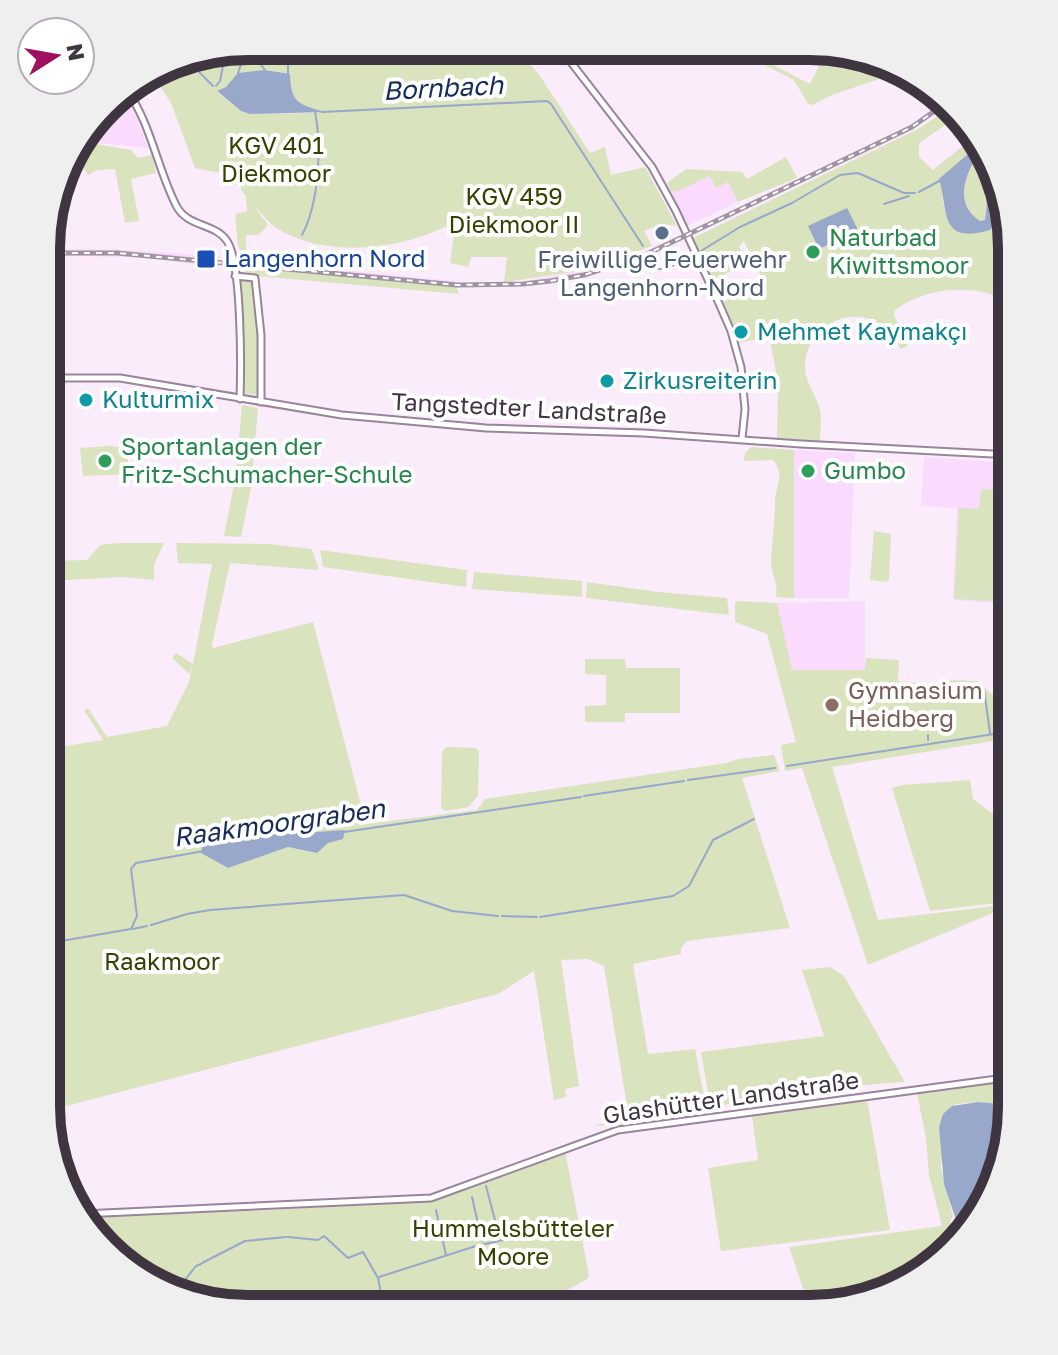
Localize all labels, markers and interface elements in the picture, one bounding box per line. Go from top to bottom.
north arrow [16,16,96,96]
text: N [61,41,91,63]
water label: Bornbach [382,69,505,106]
park label: KGV 401 Diekmoor [221,130,331,187]
park label: KGV 459 Diekmoor II [448,181,580,238]
place label: Naturbad Kiwittsmoor [829,222,969,279]
marker: Freiwillige Feuerwehr Langenhorn-Nord [653,224,671,242]
place label: Langenhorn Nord [224,243,425,272]
marker: Naturbad Kiwittsmoor [804,243,822,261]
place label: Freiwillige Feuerwehr Langenhorn-Nord [537,244,787,301]
marker: Langenhorn Nord [195,248,217,270]
place label: Mehmet Kaymakçı [757,316,967,345]
marker: Mehmet Kaymakçı [732,323,750,341]
place label: Zirkusreiterin [623,365,778,394]
marker: Zirkusreiterin [598,372,616,390]
place label: Kulturmix [102,384,214,413]
street label: Tangstedter Landstraße [391,386,667,429]
marker: Kulturmix [77,391,95,409]
place label: Sportanlagen der Fritz-Schumacher-Schule [121,431,412,488]
marker: Sportanlagen der Fritz-Schumacher-Schule [96,452,114,470]
place label: Gumbo [824,455,906,484]
marker: Gumbo [799,462,817,480]
place label: Gymnasium Heidberg [848,675,983,732]
marker: Gymnasium Heidberg [823,696,841,714]
water label: Raakmoorgraben [171,792,388,853]
park label: Raakmoor [104,946,220,975]
street label: Glashütter Landstraße [601,1064,861,1129]
park label: Hummelsbütteler Moore [412,1213,614,1270]

